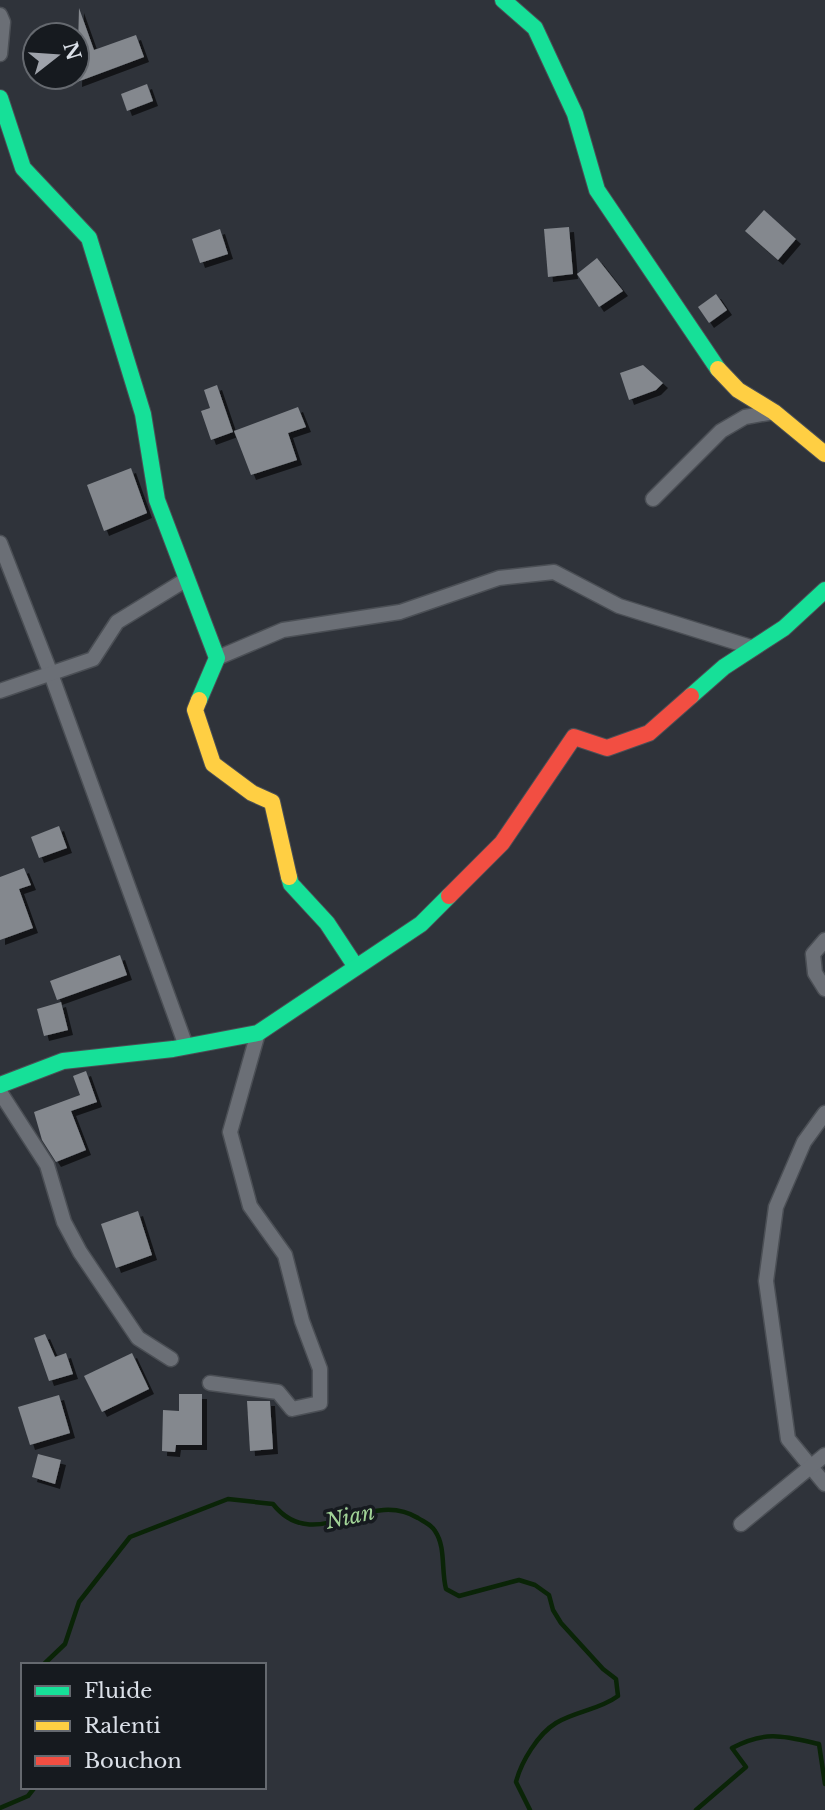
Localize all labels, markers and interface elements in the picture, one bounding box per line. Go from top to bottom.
north arrow [21,21,91,91]
text: N [58,39,85,63]
water label: Nian [322,1499,377,1535]
legend [21,1663,266,1789]
text: Fluide [84,1678,152,1704]
text: Ralenti [84,1713,161,1739]
text: Bouchon [84,1748,182,1774]

